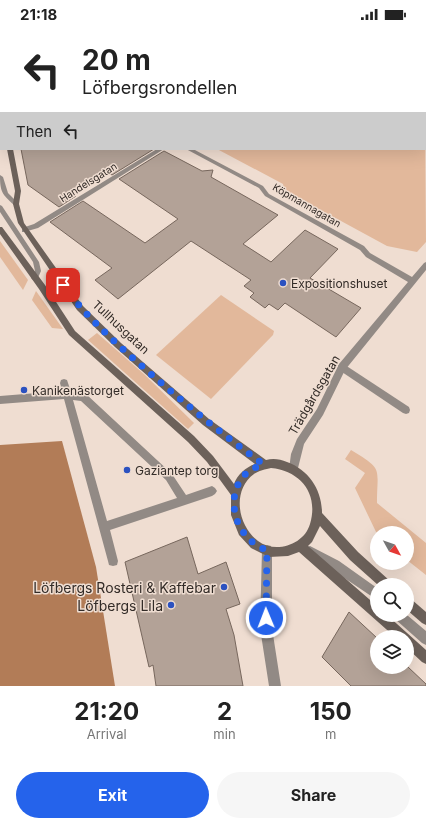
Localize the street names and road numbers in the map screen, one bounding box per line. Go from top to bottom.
street label: Handelsgatan [57,160,119,204]
street label: Köpmannagatan [271,181,343,229]
street label: Tullhusgatan [89,297,153,357]
street label: Trädgårdsgatan [285,352,343,438]

